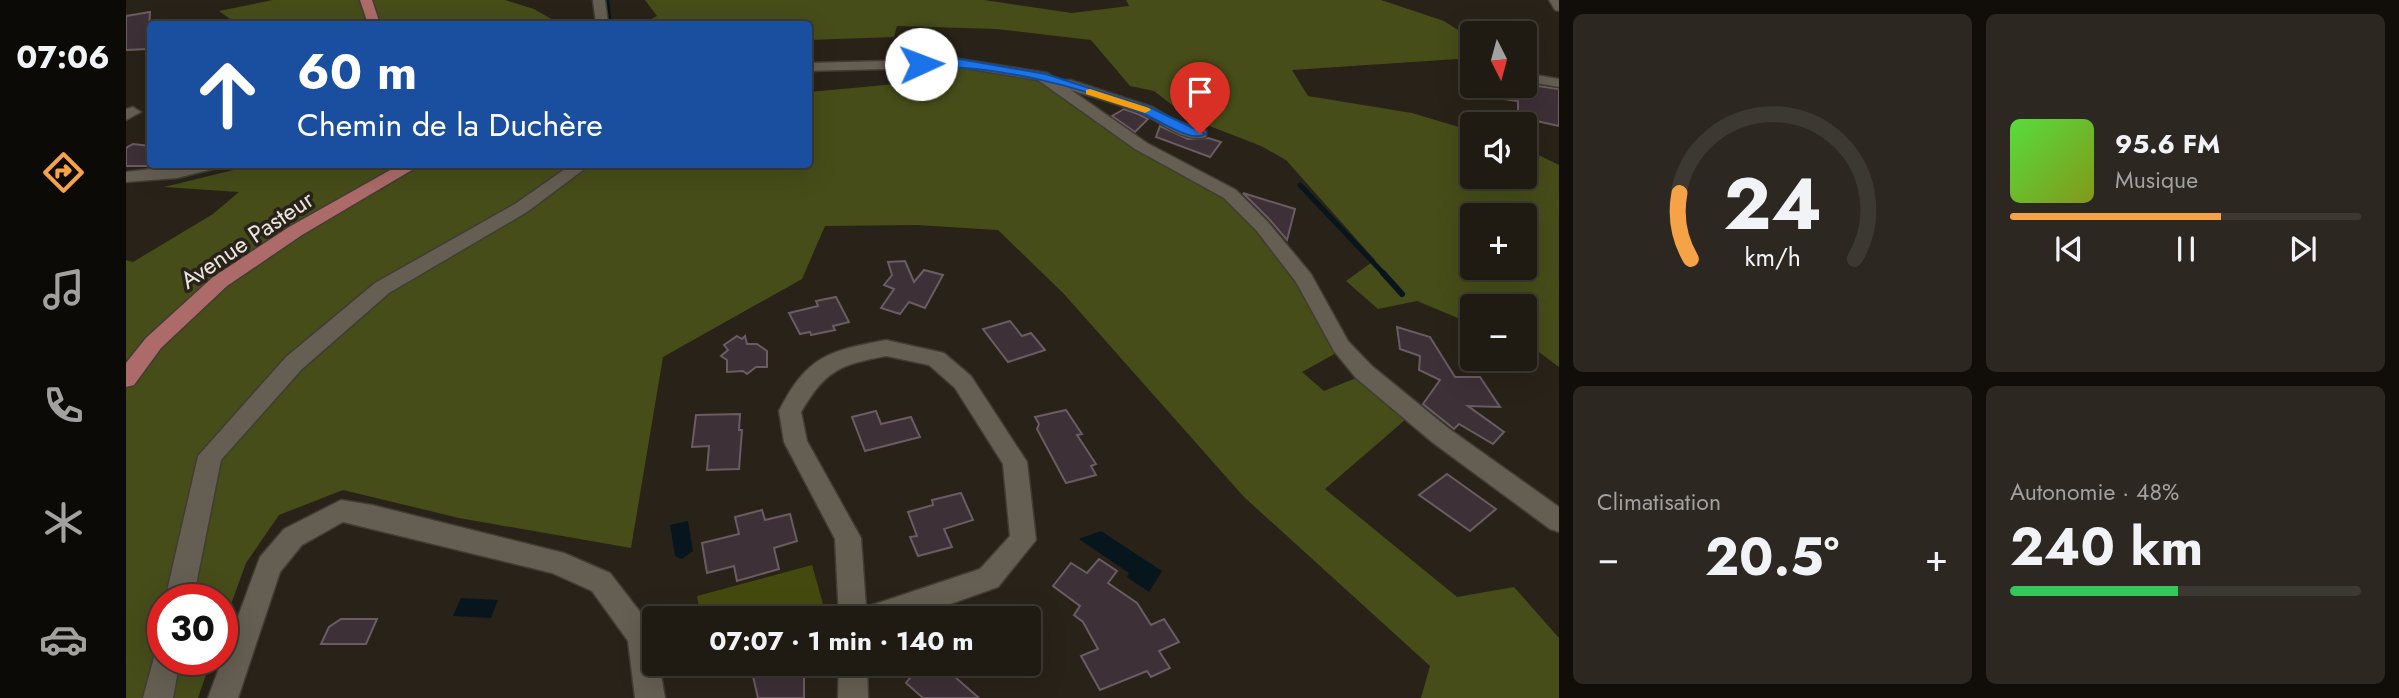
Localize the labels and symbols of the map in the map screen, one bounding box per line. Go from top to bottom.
north arrow [1460,21,1536,98]
position arrow [884,27,958,101]
pin [1170,62,1230,134]
street label: Avenue Pasteur [173,181,321,297]
speed limit sign: 30 [147,584,238,675]

